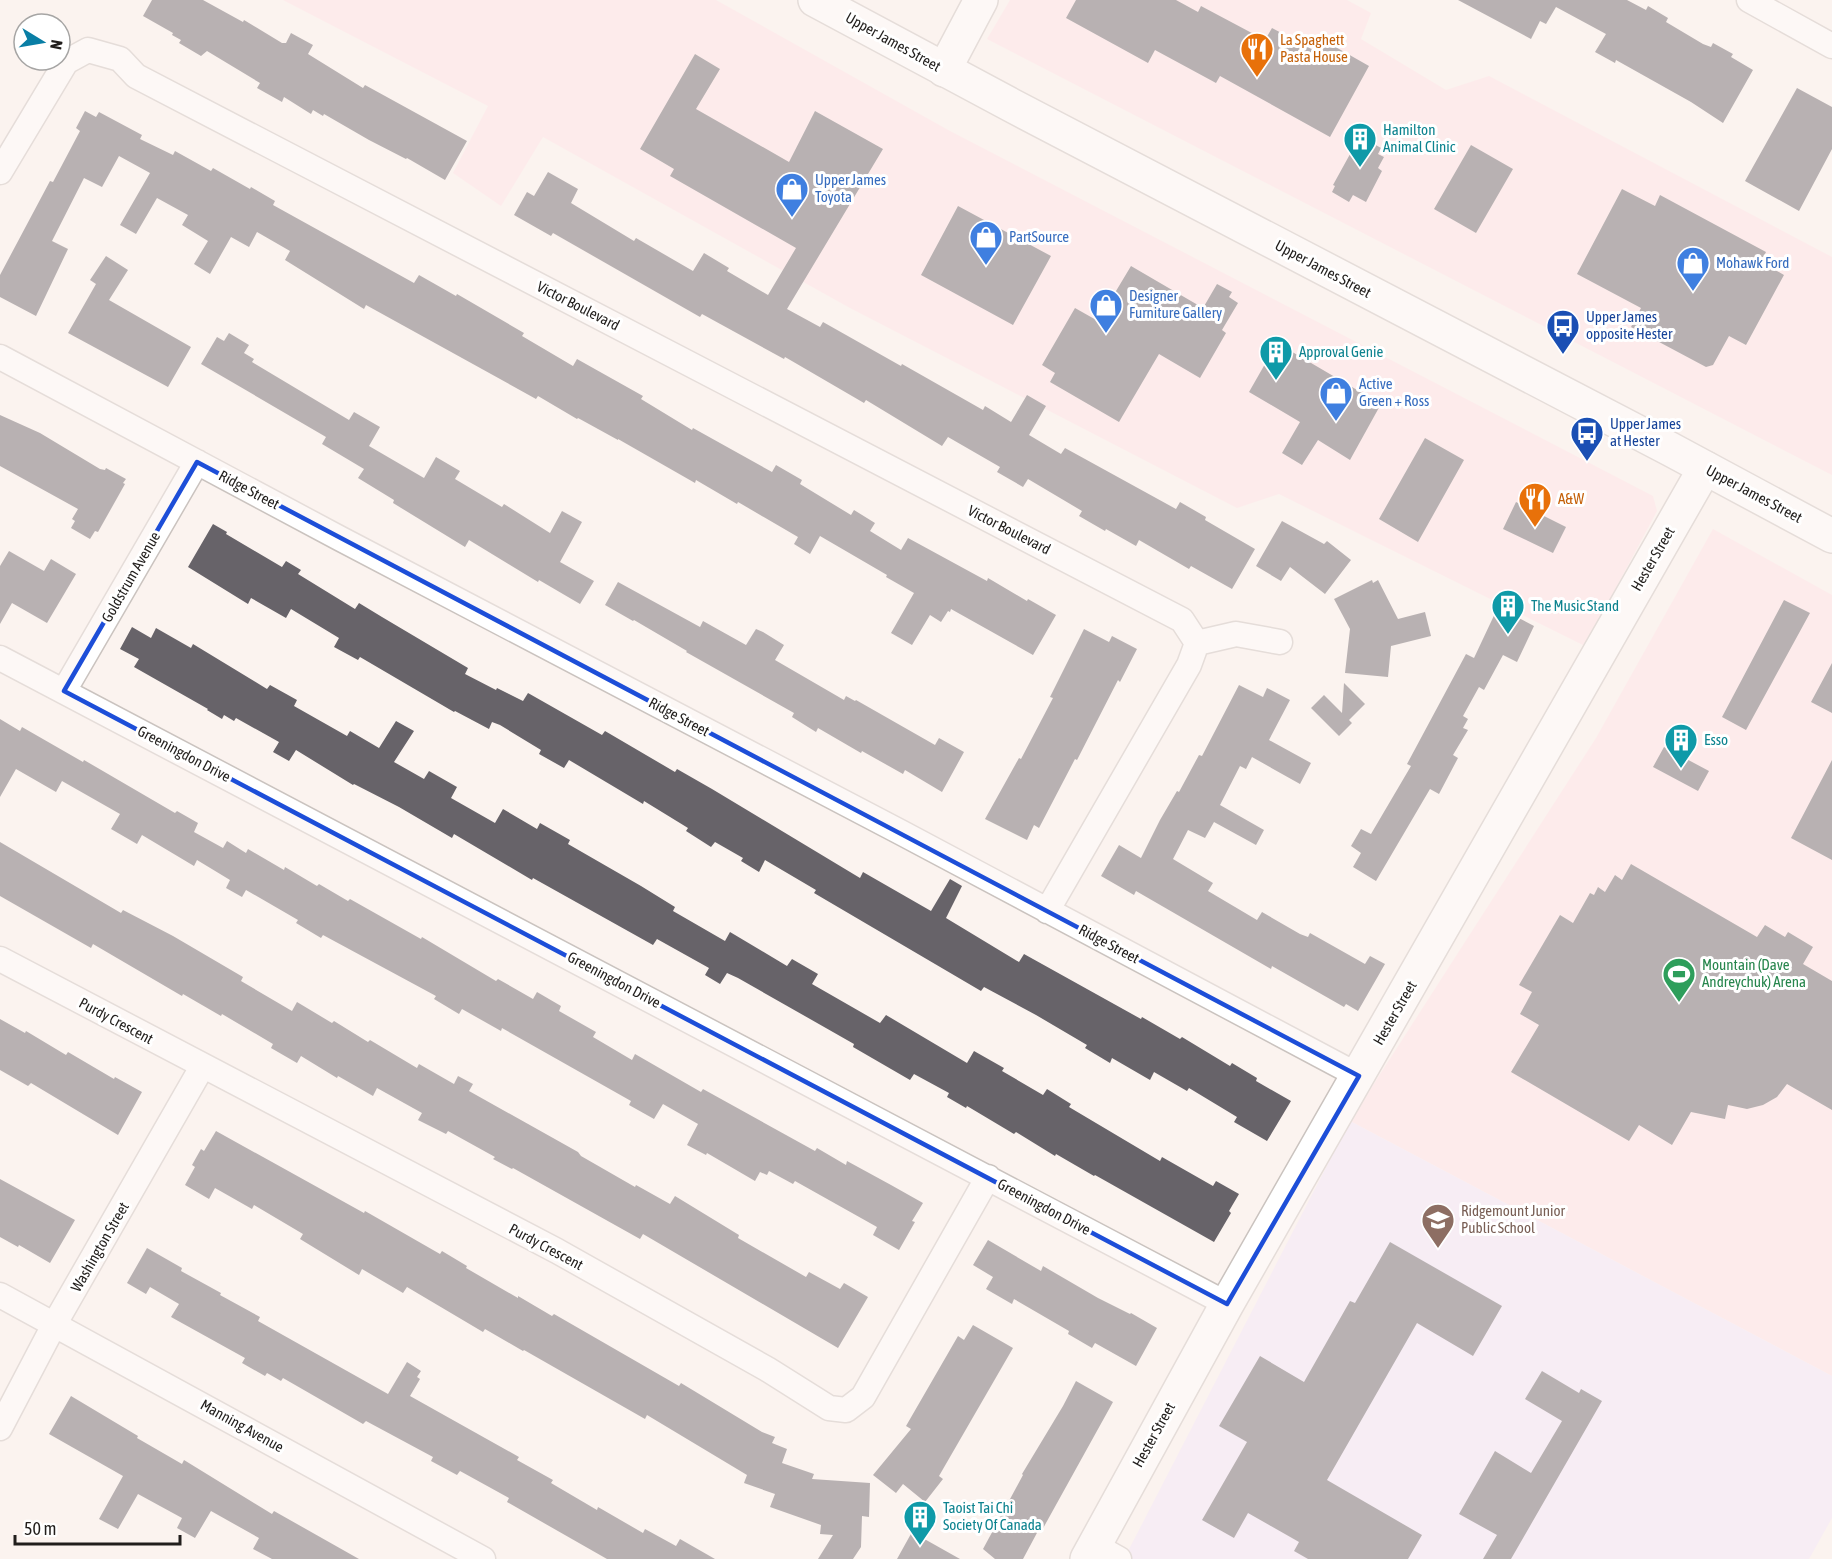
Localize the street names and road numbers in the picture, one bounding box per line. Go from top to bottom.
street label: Upper James Street [843,8,944,75]
street label: Upper James Street [1272,236,1374,301]
street label: Victor Boulevard [534,277,622,334]
street label: Upper James Street [1703,461,1805,526]
street label: Ridge Street [216,467,282,513]
street label: Victor Boulevard [965,501,1053,558]
street label: Hester Street [1627,524,1678,594]
street label: Goldstrum Avenue [98,528,163,625]
street label: Ridge Street [646,694,712,740]
street label: Greeningdon Drive [135,722,234,785]
street label: Ridge Street [1076,921,1142,967]
street label: Greeningdon Drive [565,948,664,1011]
street label: Hester Street [1369,978,1420,1048]
street label: Purdy Crescent [76,994,156,1047]
street label: Greeningdon Drive [995,1175,1094,1238]
street label: Washington Street [67,1199,132,1295]
street label: Purdy Crescent [506,1220,586,1273]
street label: Manning Avenue [198,1396,287,1455]
street label: Hester Street [1129,1399,1178,1470]

